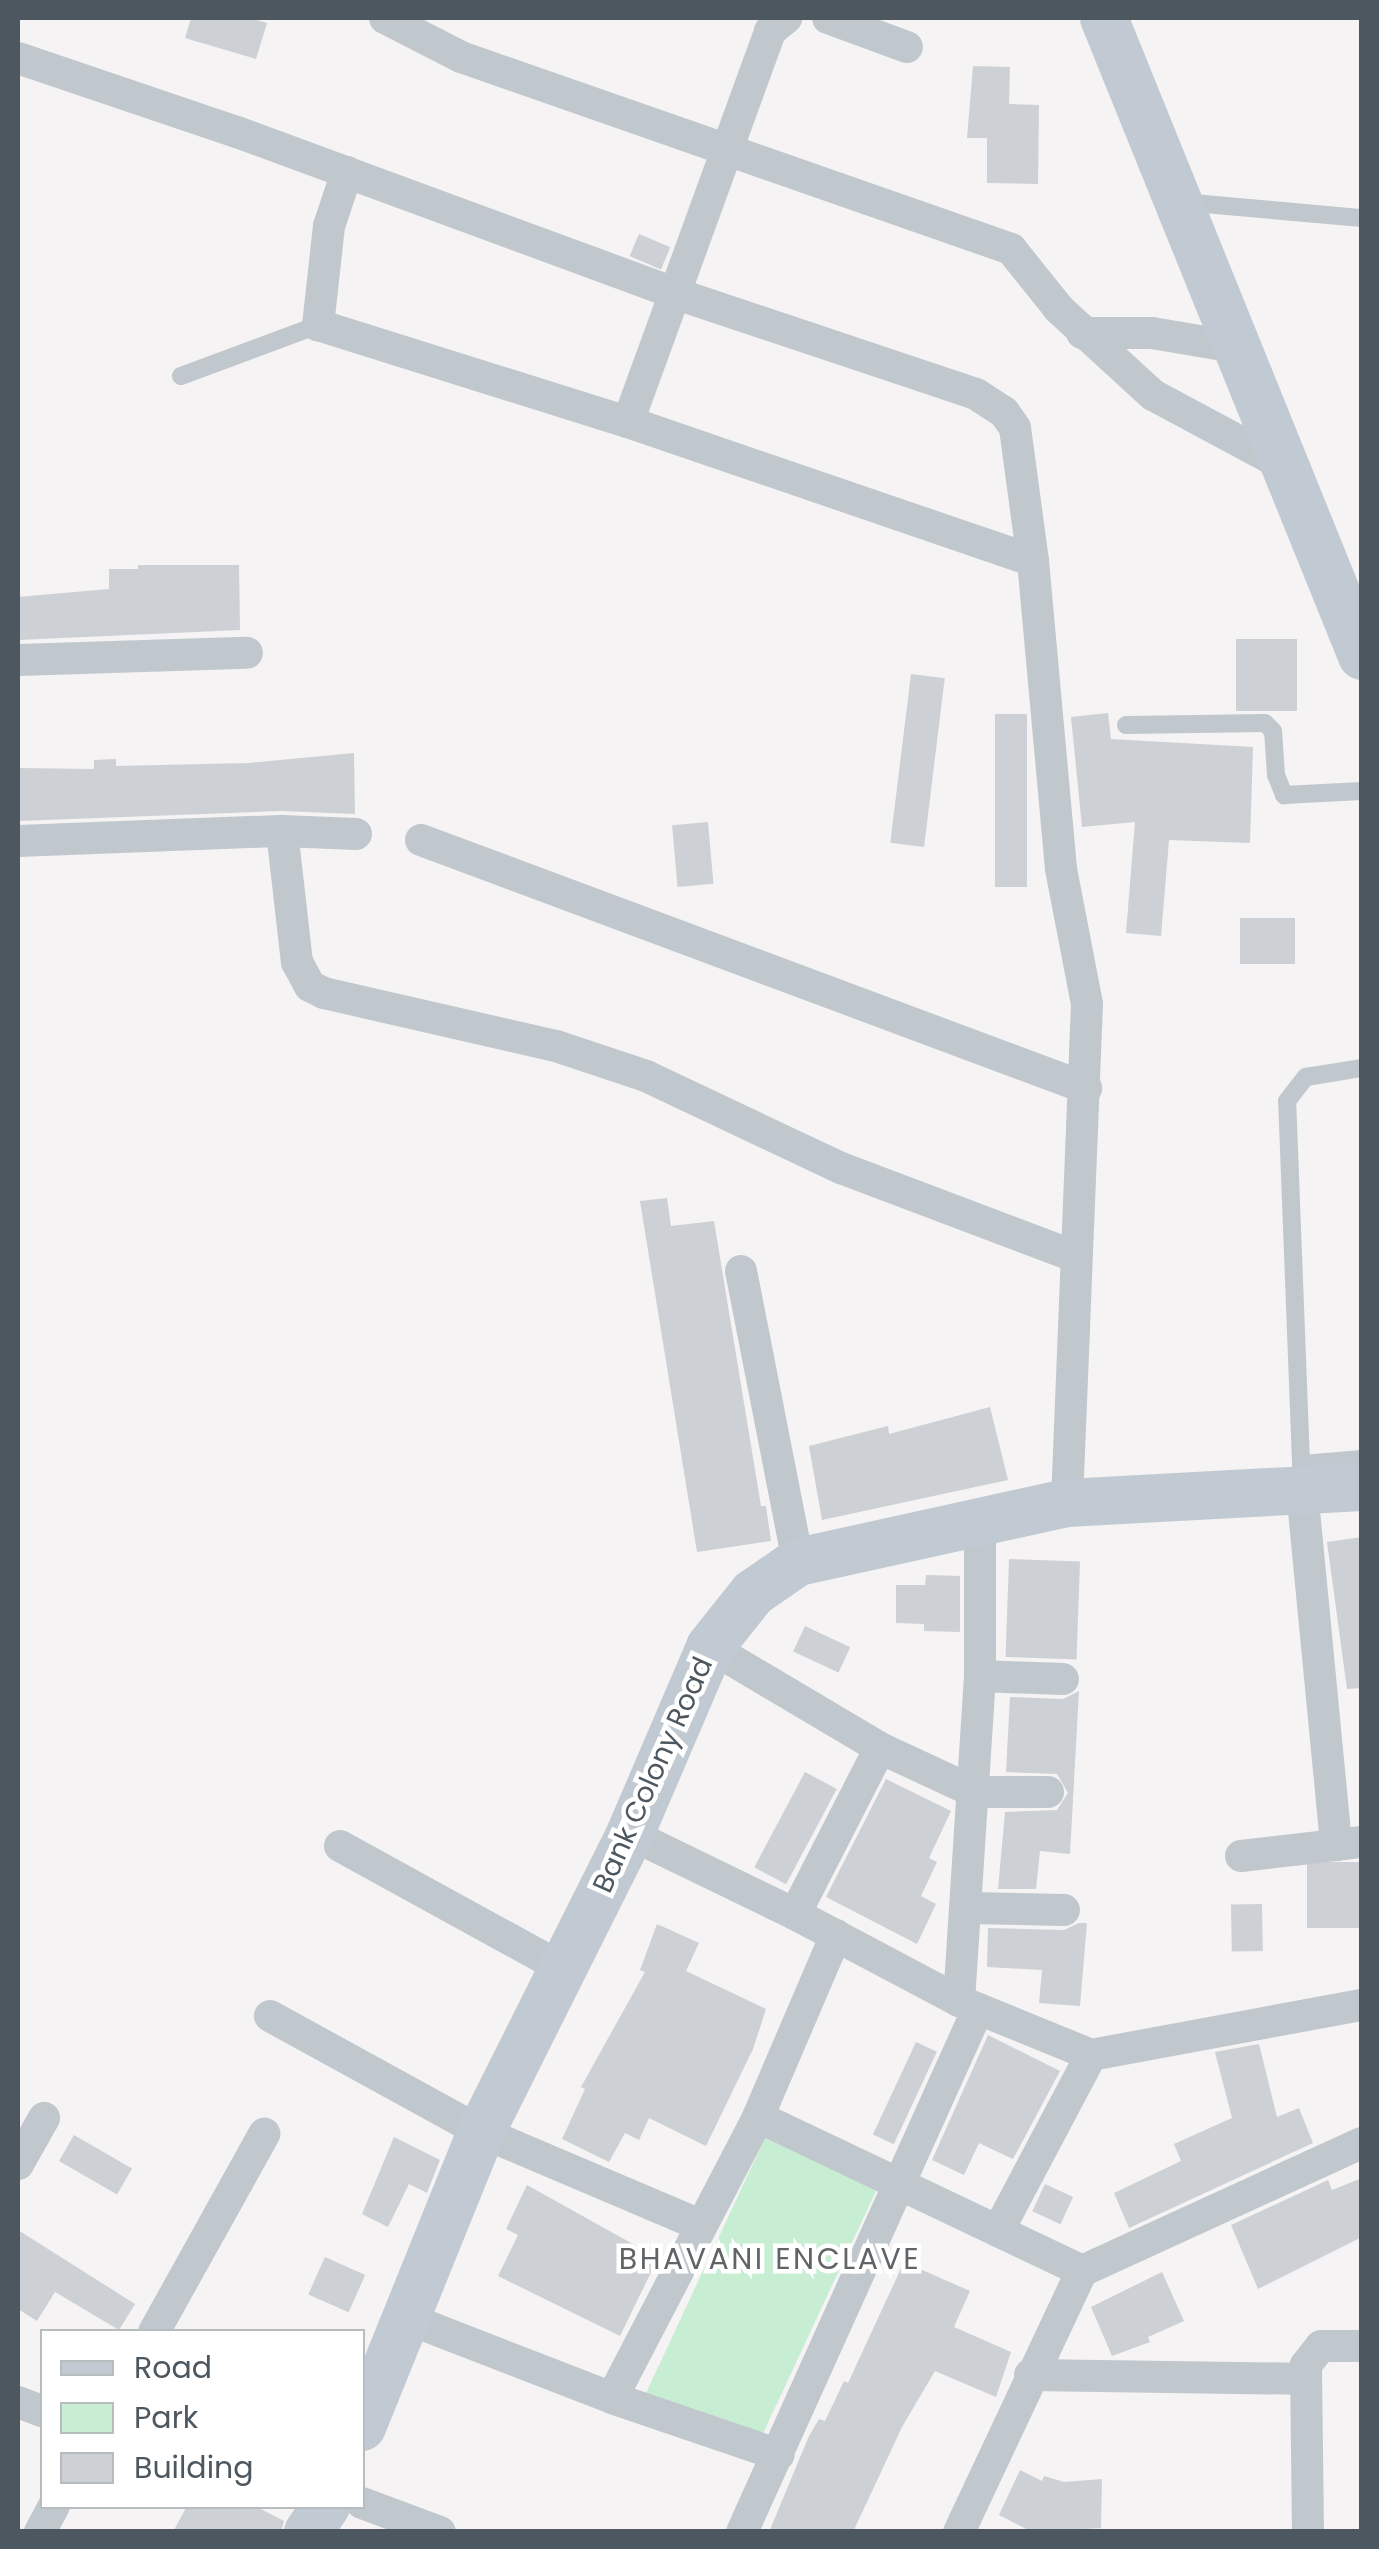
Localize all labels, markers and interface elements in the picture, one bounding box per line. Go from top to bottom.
street label: Bank Colony Road [586,1652,720,1898]
district label: BHAVANI ENCLAVE [619,2241,921,2277]
legend [40,2329,365,2509]
text: Road [134,2346,212,2389]
text: Park [134,2396,198,2439]
text: Building [134,2446,254,2489]

